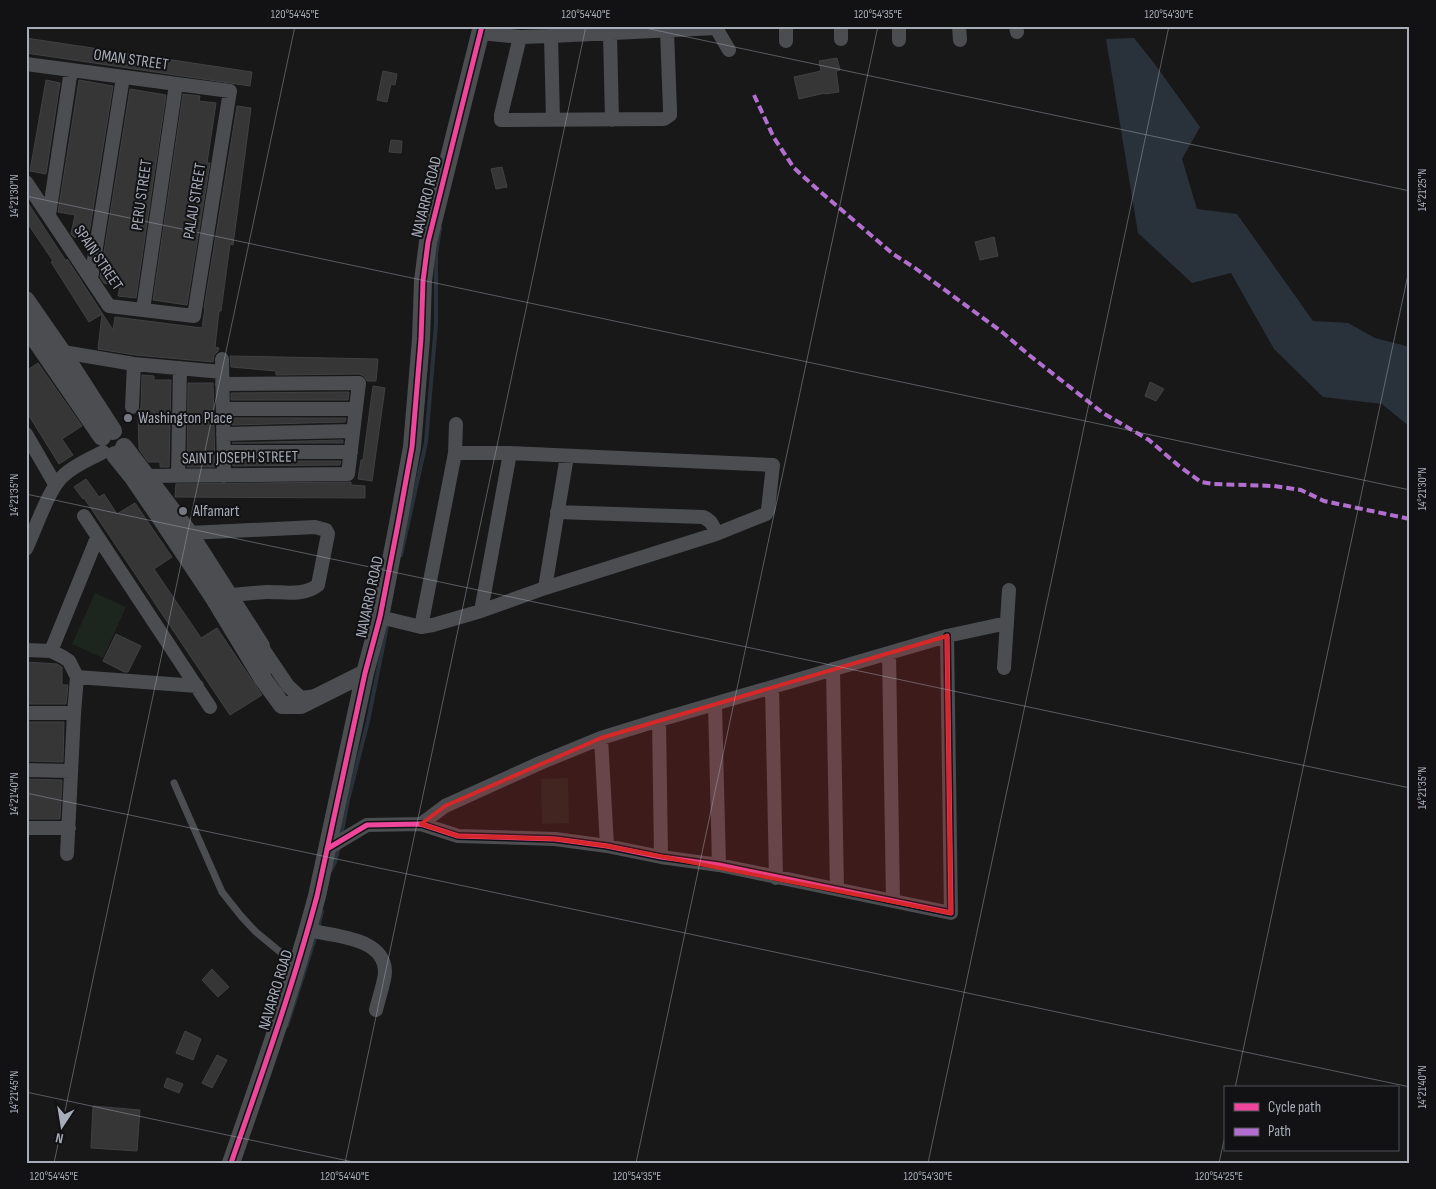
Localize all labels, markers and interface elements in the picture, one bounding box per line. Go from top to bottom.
text: 120°54'45"E [271,7,319,22]
text: 120°54'40"E [562,7,610,22]
text: 120°54'35"E [854,7,902,22]
text: 120°54'30"E [1145,7,1193,22]
street label: OMAN STREET [92,45,170,75]
street label: NAVARRO ROAD [408,154,446,240]
street label: PERU STREET [128,158,156,232]
street label: PALAU STREET [180,161,210,240]
text: 14°21'25"N [1415,169,1430,211]
text: 14°21'30"N [7,174,22,218]
street label: SPAIN STREET [69,222,127,295]
place label: Washington Place [138,409,232,428]
marker: Washington Place [122,412,134,424]
street label: SAINT JOSEPH STREET [182,447,299,469]
text: 14°21'30"N [1415,467,1430,511]
text: 14°21'35"N [7,474,22,516]
place label: Alfamart [192,502,240,521]
marker: Alfamart [177,505,189,517]
street label: NAVARRO ROAD [352,554,388,640]
text: 14°21'35"N [1415,767,1430,809]
text: 14°21'40"N [7,772,22,816]
street label: NAVARRO ROAD [255,947,297,1032]
text: 14°21'40"N [1415,1065,1430,1109]
text: 14°21'45"N [7,1071,22,1113]
legend [1224,1086,1398,1152]
text: Cycle path [1268,1098,1321,1117]
north arrow [38,1102,88,1152]
text: Path [1268,1122,1291,1141]
text: N [54,1129,65,1147]
text: 120°54'45"E [30,1169,78,1184]
text: 120°54'40"E [321,1169,369,1184]
text: 120°54'35"E [613,1169,661,1184]
text: 120°54'30"E [904,1169,952,1184]
text: 120°54'25"E [1195,1169,1243,1184]

